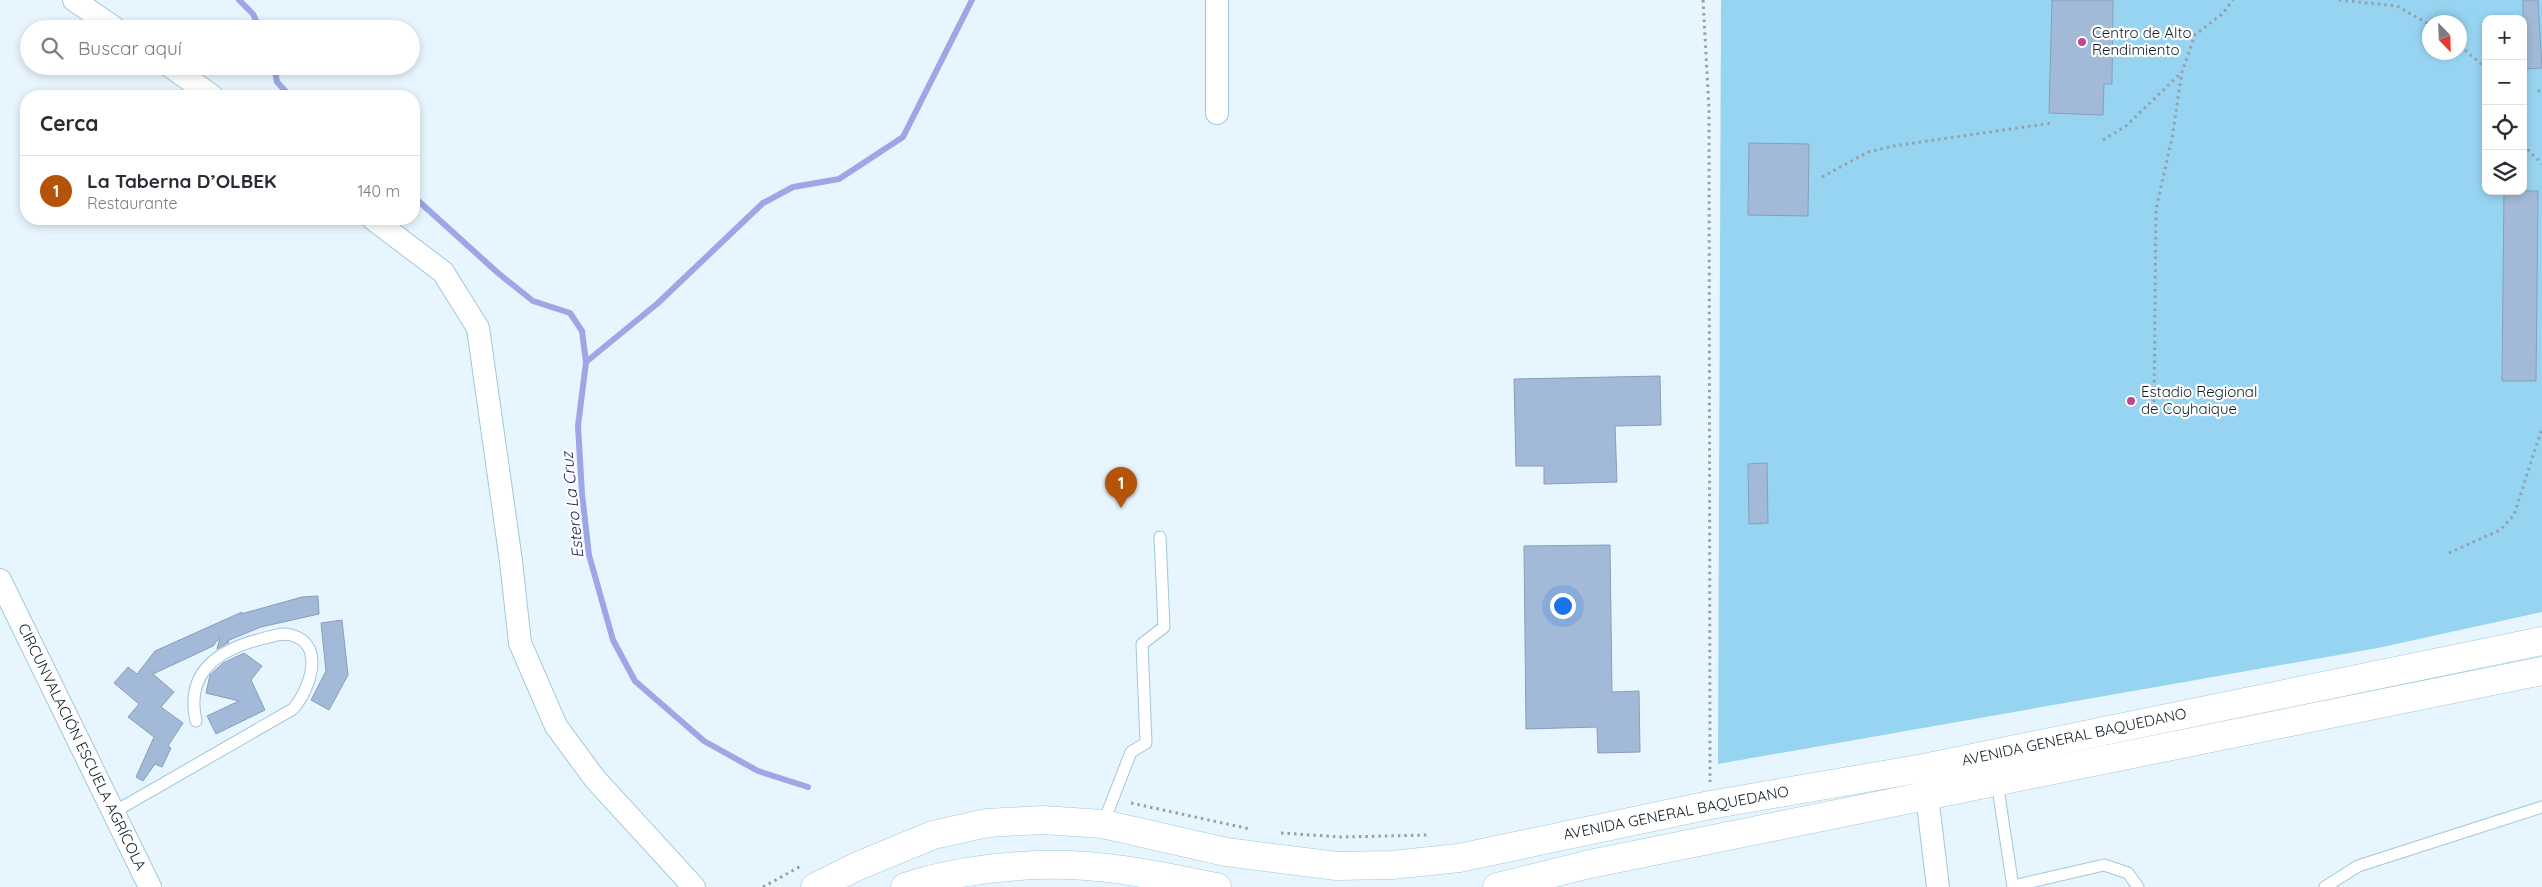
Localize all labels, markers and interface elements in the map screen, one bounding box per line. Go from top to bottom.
north arrow [2422,15,2467,60]
map controls [2482,15,2527,195]
button: + [2482,15,2527,60]
search box [20,20,420,75]
place label: Centro de Alto Rendimiento [2092,23,2191,59]
icon: search [38,34,66,62]
text: Buscar aquí [78,36,182,60]
marker: Centro de Alto Rendimiento [2076,36,2088,48]
button: − [2482,60,2527,105]
button: locate [2482,105,2527,150]
text: Cerca [40,110,98,136]
button: layers [2482,150,2527,195]
text: La Taberna D’OLBEK [87,169,277,193]
text: 1 [53,181,59,201]
text: 140 m [357,181,400,201]
text: Restaurante [87,193,178,213]
place label: Estadio Regional de Coyhaique [2141,382,2257,418]
marker: Estadio Regional de Coyhaique [2125,395,2137,407]
water label: Estero La Cruz [556,450,588,559]
pin: 1 [1105,467,1137,508]
your location [1550,593,1576,619]
street label: CIRCUNVALACIÓN ESCUELA AGRÍCOLA [14,620,151,874]
street label: AVENIDA GENERAL BAQUEDANO [1960,703,2188,770]
street label: AVENIDA GENERAL BAQUEDANO [1562,781,1790,844]

